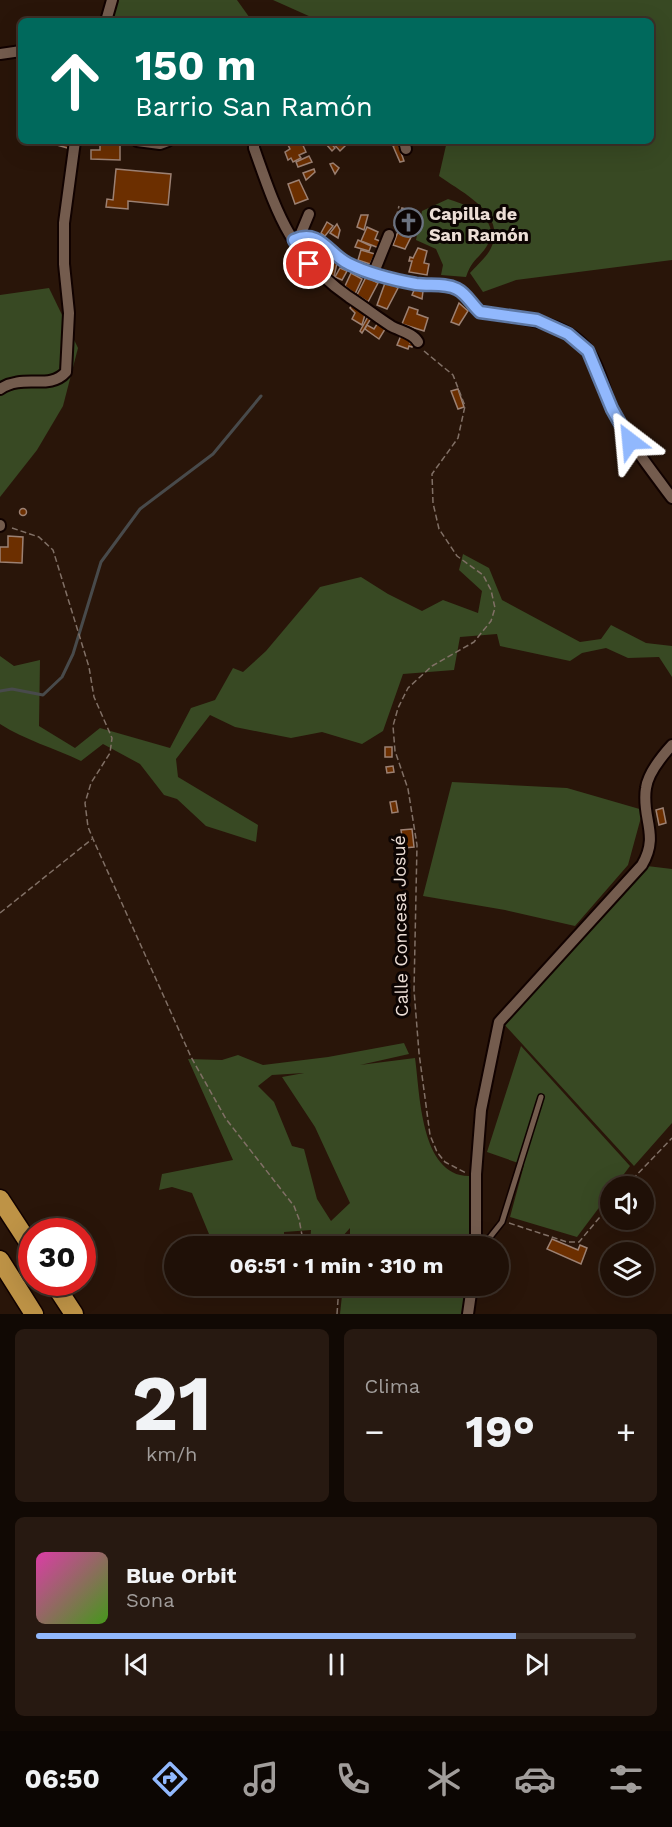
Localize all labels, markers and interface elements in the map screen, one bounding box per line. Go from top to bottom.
text: 150 m [135,41,256,90]
icon: ahead [36,42,114,120]
text: Barrio San Ramón [135,91,373,123]
place label: Capilla de San Ramón [429,203,529,245]
church icon: Capilla de San Ramón [392,207,424,239]
pin [283,238,334,289]
icon: arrive [292,247,325,280]
position arrow [598,409,662,473]
street label: Calle Concesa Josué [388,835,412,1017]
map controls [600,1176,654,1296]
button: sound [600,1176,654,1230]
speed limit sign: 30 [18,1218,96,1296]
button: layers [600,1242,654,1296]
text: 06:51 · 1 min · 310 m [230,1253,443,1278]
text: 21 [132,1357,212,1449]
text: Clima [365,1374,420,1398]
text: 19° [466,1405,535,1458]
text: − [365,1412,384,1451]
text: + [616,1412,636,1451]
text: km/h [146,1442,198,1466]
text: Blue Orbit [126,1563,236,1588]
text: Sona [126,1588,175,1612]
icon: previous [120,1648,153,1681]
icon: pause [320,1648,353,1681]
icon: next [520,1648,553,1681]
icon: directions [149,1758,191,1800]
icon: music [240,1758,282,1800]
icon: phone [332,1758,374,1800]
icon: climate [423,1758,465,1800]
icon: car [514,1758,556,1800]
icon: filters [605,1758,647,1800]
text: 06:50 [25,1763,100,1795]

